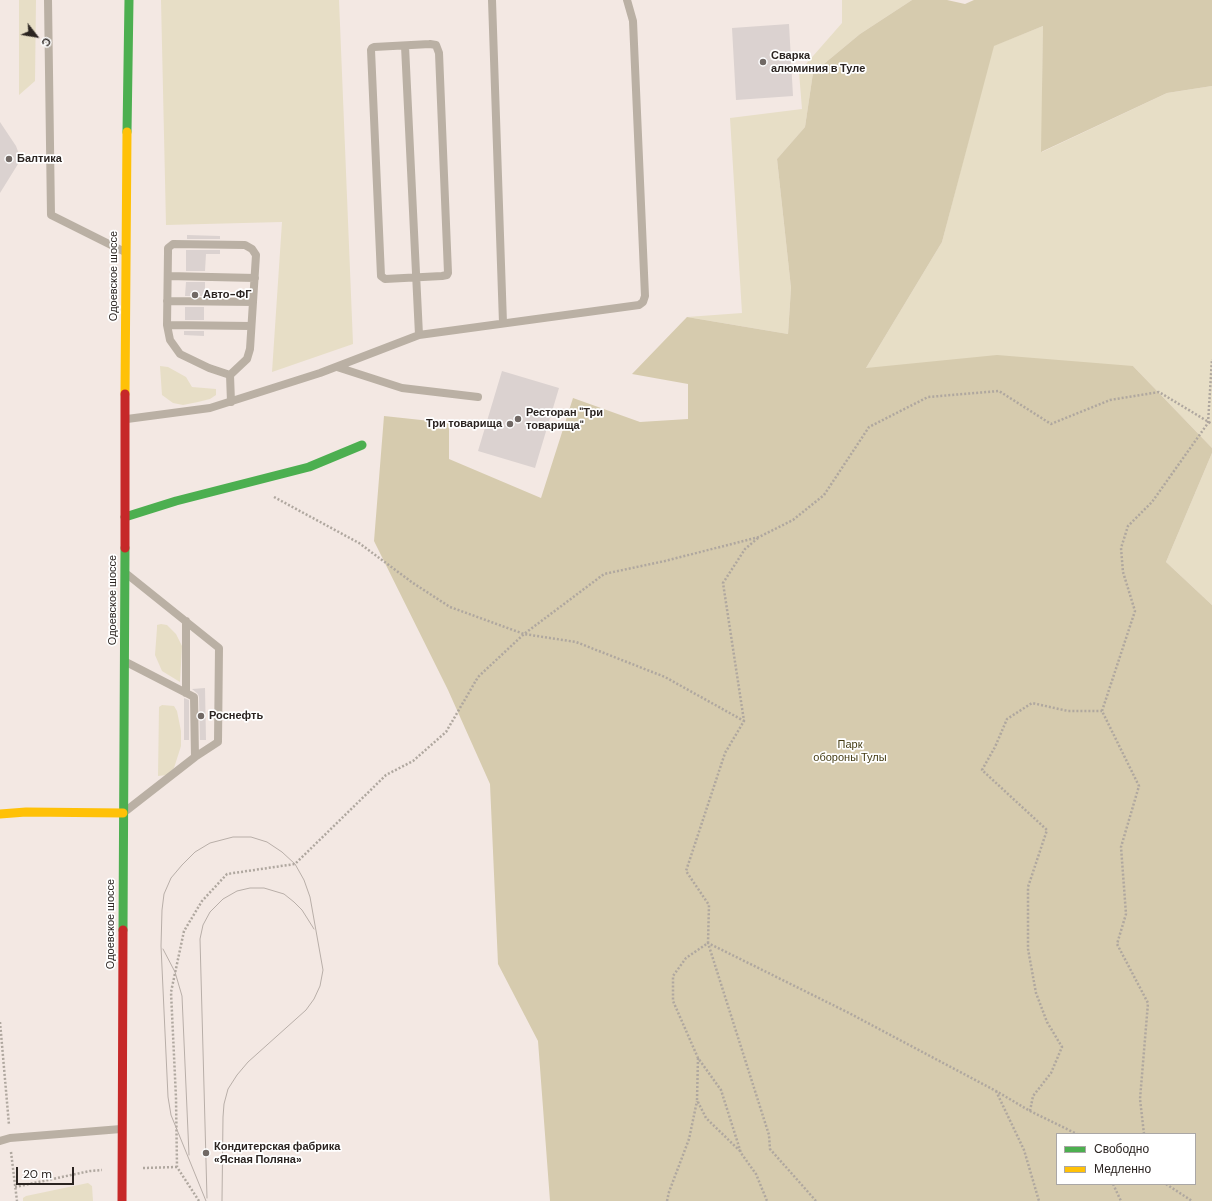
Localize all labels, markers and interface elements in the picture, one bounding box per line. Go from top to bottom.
north arrow [16,16,56,56]
text: С [38,35,54,49]
place label: Сварка алюминия в Туле [771,49,865,75]
marker: Сварка алюминия в Туле [758,57,768,67]
place label: Балтика [17,152,62,166]
marker: Балтика [4,154,14,164]
street label: Одоевское шоссе [107,231,121,321]
place label: Авто-ФГ [203,288,251,302]
marker: Авто-ФГ [190,290,200,300]
place label: Ресторан "Три товарища" [526,406,603,432]
marker: Ресторан "Три товарища" [513,414,523,424]
place label: Три товарища [426,417,502,431]
marker: Три товарища [505,419,515,429]
street label: Одоевское шоссе [106,555,120,645]
place label: Роснефть [209,709,263,723]
marker: Роснефть [196,711,206,721]
park label: Парк обороны Тулы [813,738,887,764]
street label: Одоевское шоссе [104,879,118,969]
legend [1056,1133,1196,1185]
place label: Кондитерская фабрика «Ясная Поляна» [214,1140,340,1166]
text: Свободно [1094,1141,1149,1157]
marker: Кондитерская фабрика «Ясная Поляна» [201,1148,211,1158]
scale bar [18,1159,76,1185]
text: Медленно [1094,1161,1151,1177]
text: 20 m [23,1166,52,1182]

